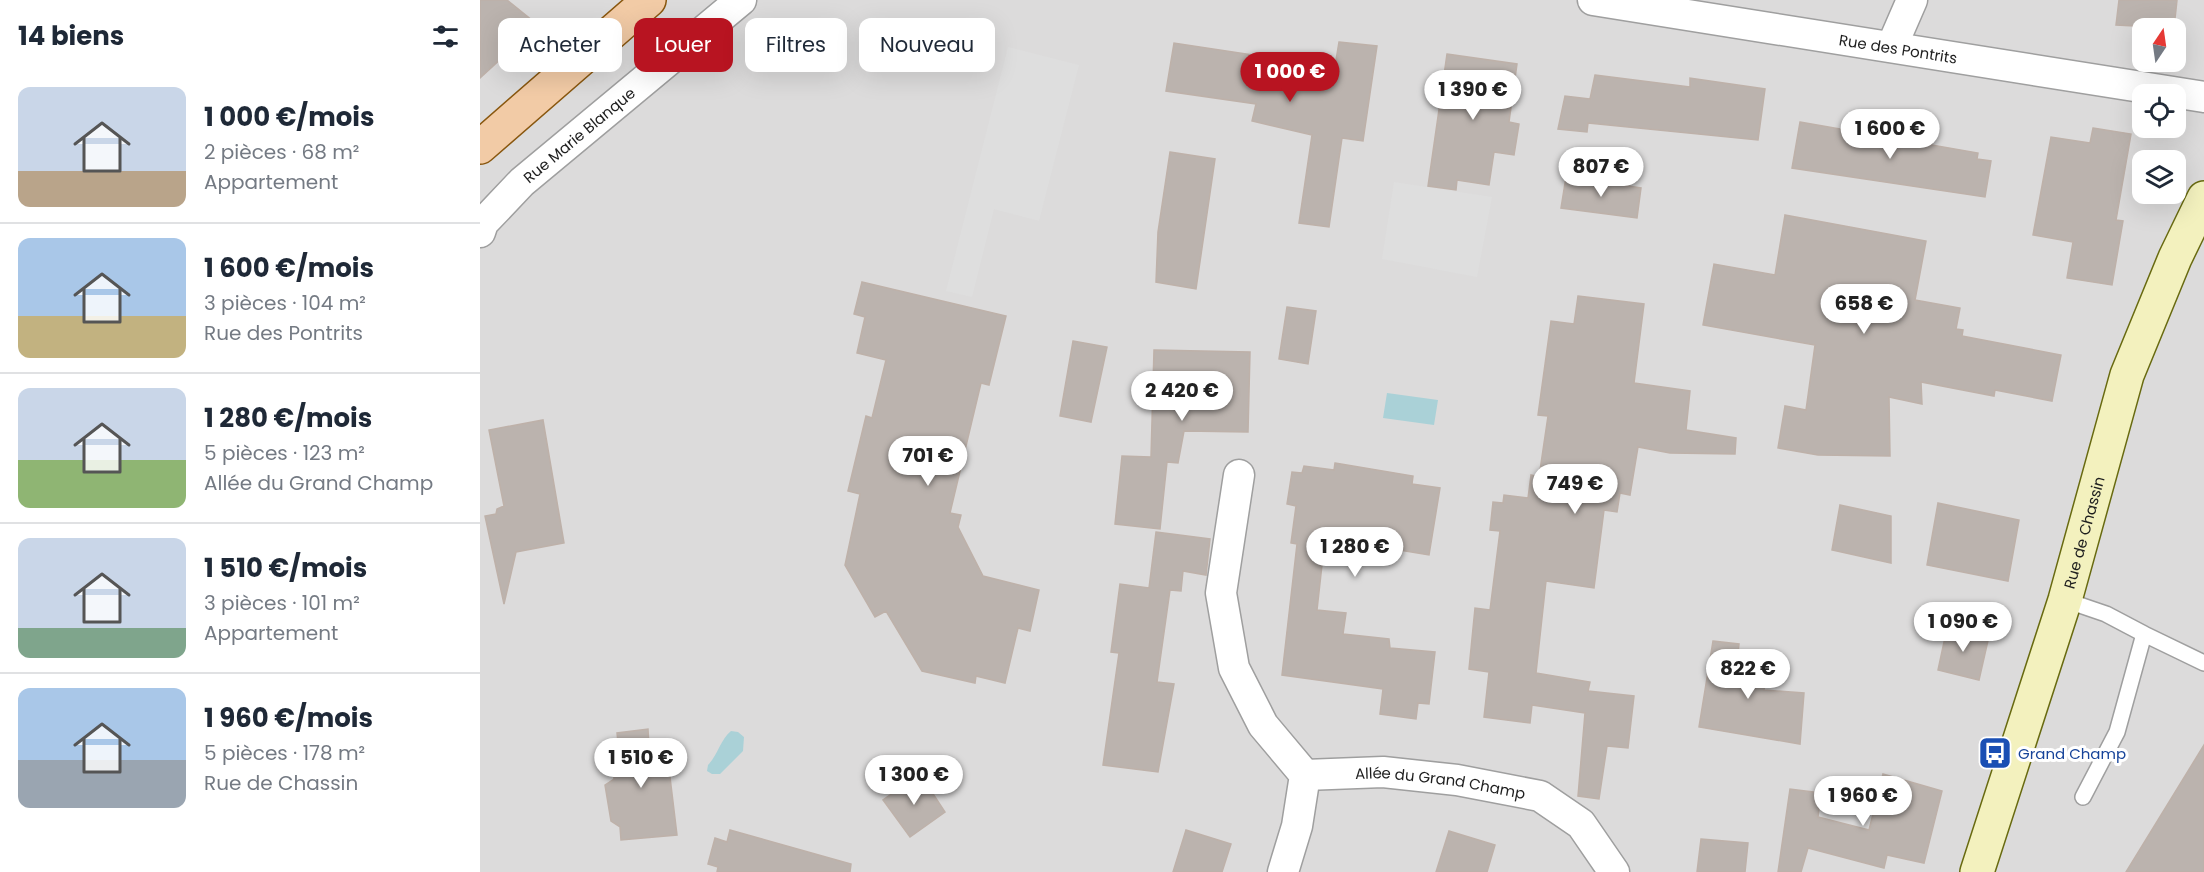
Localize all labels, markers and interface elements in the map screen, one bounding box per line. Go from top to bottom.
text: 14 biens [18,18,124,54]
chip: Acheter [498,18,622,72]
chip: Louer [634,18,733,72]
chip: Filtres [745,18,847,72]
chip: Nouveau [859,18,995,72]
north arrow [2132,18,2186,72]
map controls [2132,18,2186,204]
icon: filters [429,20,462,53]
street label: Rue des Pontrits [1838,29,1959,68]
pin: 1 000 € [1235,52,1345,103]
text: 1 000 € [1254,57,1326,85]
pin: 1 390 € [1418,70,1528,121]
text: 1 390 € [1438,75,1508,103]
street label: Rue Marie Blanque [519,82,639,187]
button: locate [2132,84,2186,138]
text: 1 000 €/mois [204,99,374,135]
pin: 1 600 € [1835,109,1945,160]
icon: home [66,111,138,183]
text: 1 600 € [1855,114,1925,142]
text: 2 pièces · 68 m² [204,138,359,166]
pin: 807 € [1559,147,1643,198]
button: layers [2132,150,2186,204]
text: 807 € [1573,152,1629,180]
text: Appartement [204,168,338,196]
text: 1 600 €/mois [204,250,374,286]
icon: home [66,262,138,334]
pin: 658 € [1822,284,1906,335]
text: 3 pièces · 104 m² [204,289,366,317]
text: 658 € [1835,289,1893,317]
text: Rue des Pontrits [204,319,363,347]
pin: 2 420 € [1127,371,1237,422]
text: 2 420 € [1145,376,1219,404]
text: 1 280 €/mois [204,400,372,436]
icon: home [66,412,138,484]
pin: 701 € [886,436,970,487]
text: 5 pièces · 123 m² [204,439,365,467]
text: 701 € [902,441,954,469]
pin: 749 € [1533,464,1617,515]
text: Allée du Grand Champ [204,469,433,497]
text: 749 € [1547,469,1603,497]
street label: Rue de Chassin [2058,474,2109,591]
pin: 1 280 € [1300,527,1410,578]
text: 1 280 € [1320,532,1390,560]
text: 1 510 €/mois [204,550,367,586]
icon: home [66,562,138,634]
text: 3 pièces · 101 m² [204,589,360,617]
pin: 1 090 € [1908,602,2018,653]
text: 1 090 € [1928,607,1998,635]
text: Appartement [204,619,338,647]
pin: 822 € [1706,649,1790,700]
text: 822 € [1720,654,1776,682]
text: 1 960 €/mois [204,700,373,736]
icon: home [66,712,138,784]
bus stop icon: Grand Champ [1977,735,2013,771]
pin: 1 510 € [586,738,696,789]
text: 5 pièces · 178 m² [204,739,365,767]
text: 1 510 € [608,743,674,771]
place label: Grand Champ [2018,743,2126,764]
pin: 1 300 € [859,755,969,806]
text: 1 300 € [879,760,949,788]
street label: Allée du Grand Champ [1355,761,1527,803]
text: Rue de Chassin [204,769,358,797]
pin: 1 960 € [1808,776,1918,827]
text: 1 960 € [1828,781,1898,809]

